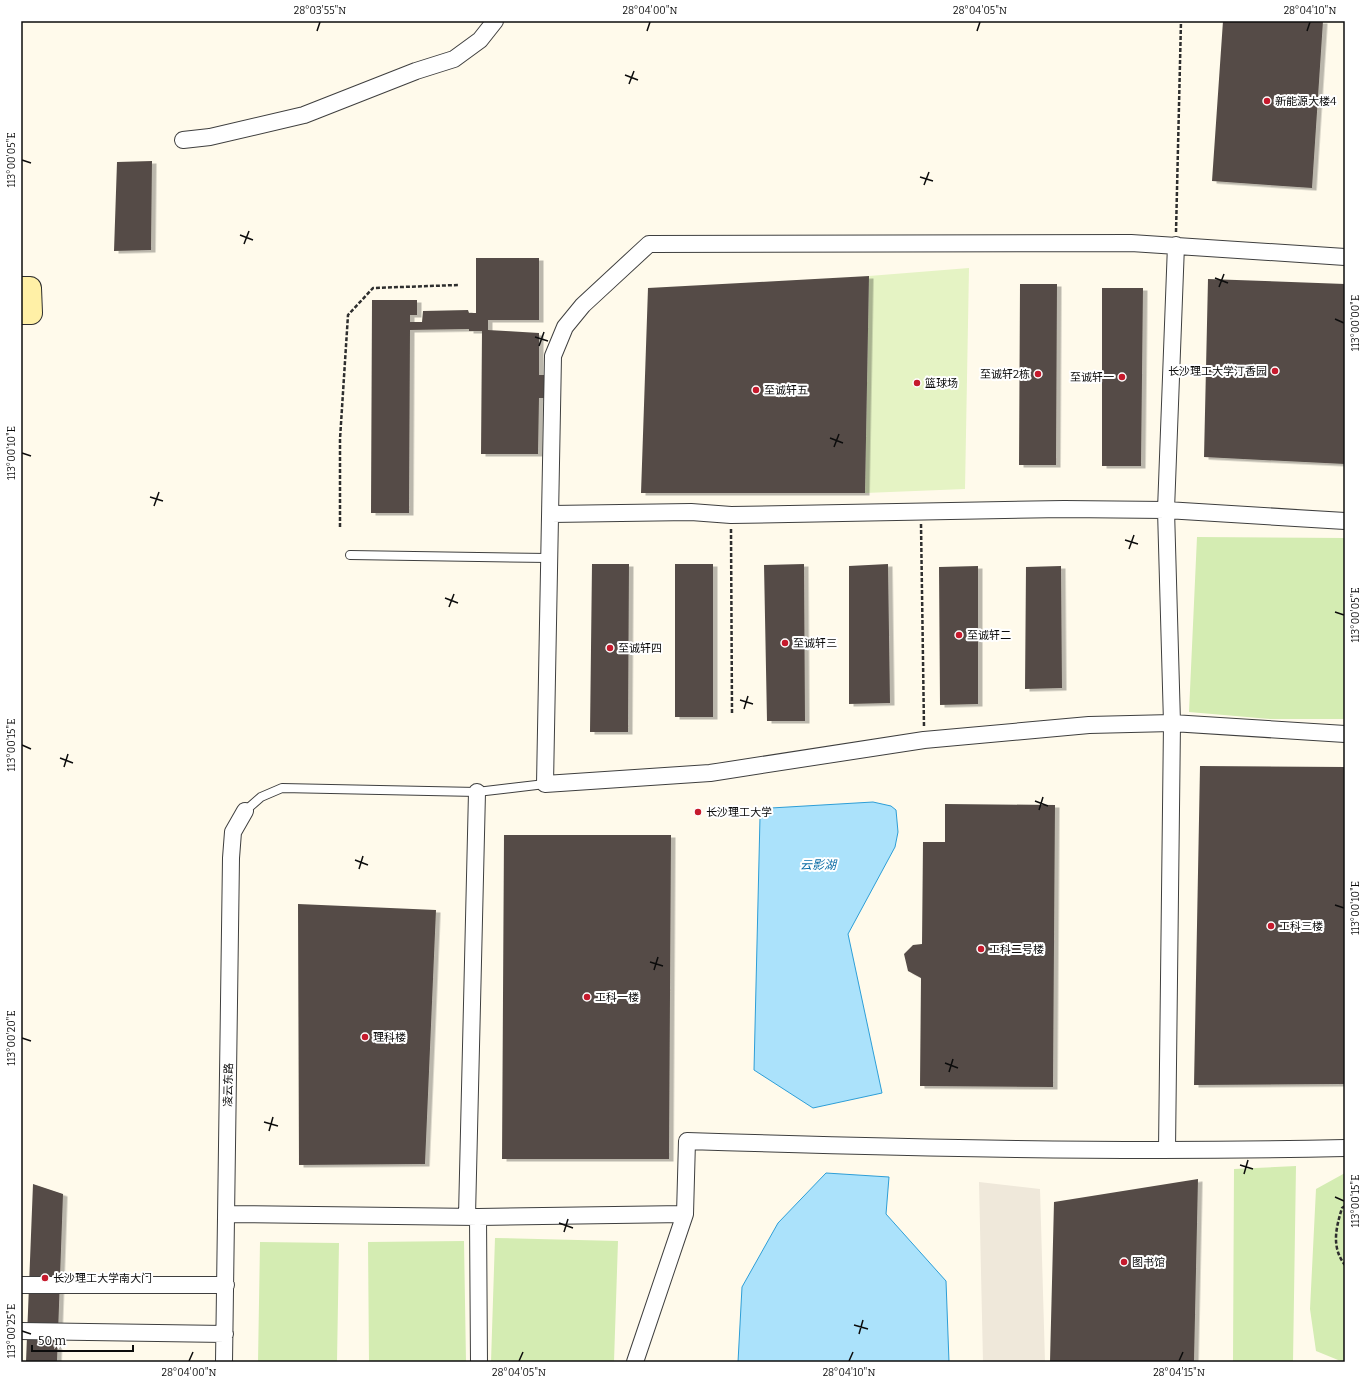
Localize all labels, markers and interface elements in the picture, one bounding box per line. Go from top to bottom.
text: 28°03'55"N [294,5,346,17]
text: 28°04'00"N [622,5,678,17]
text: 28°04'05"N [953,5,1007,17]
text: 28°04'10"N [1284,5,1336,17]
place label: 新能源大楼4 [1275,95,1337,108]
marker: 新能源大楼4 [1262,96,1272,106]
text: 113°00'05"E [6,132,18,188]
text: 113°00'00"E [1350,295,1362,351]
place label: 长沙理工大学汀香园 [1168,365,1267,378]
marker: 长沙理工大学汀香园 [1270,366,1280,376]
place label: 至诚轩2栋 [980,368,1030,381]
marker: 至诚轩2栋 [1033,369,1043,379]
place label: 至诚轩一 [1070,371,1114,384]
marker: 至诚轩一 [1117,372,1127,382]
place label: 篮球场 [925,377,958,390]
marker: 篮球场 [912,378,922,388]
place label: 至诚轩五 [764,384,808,397]
marker: 至诚轩五 [751,385,761,395]
text: 113°00'10"E [6,426,18,480]
text: 113°00'05"E [1350,587,1362,643]
place label: 至诚轩二 [967,629,1011,642]
marker: 至诚轩二 [954,630,964,640]
place label: 至诚轩三 [793,637,837,650]
marker: 至诚轩三 [780,638,790,648]
place label: 至诚轩四 [618,642,662,655]
marker: 至诚轩四 [605,643,615,653]
text: 113°00'15"E [6,719,18,771]
place label: 长沙理工大学 [706,806,772,819]
marker: 长沙理工大学 [693,807,703,817]
water label: 云影湖 [800,858,838,872]
text: 113°00'10"E [1350,881,1362,935]
place label: 工科三楼 [1279,920,1323,933]
marker: 工科三楼 [1266,921,1276,931]
place label: 工科二号楼 [989,943,1044,956]
marker: 工科二号楼 [976,944,986,954]
place label: 工科一楼 [595,991,639,1004]
marker: 工科一楼 [582,992,592,1002]
text: 113°00'20"E [6,1010,18,1066]
place label: 理科楼 [373,1031,406,1044]
marker: 理科楼 [360,1032,370,1042]
street label: 凌云东路 [222,1063,235,1107]
text: 113°00'15"E [1350,1175,1362,1227]
place label: 图书馆 [1132,1256,1165,1269]
marker: 图书馆 [1119,1257,1129,1267]
place label: 长沙理工大学南大门 [53,1272,152,1285]
marker: 长沙理工大学南大门 [40,1273,50,1283]
text: 113°00'25"E [6,1304,18,1358]
scale bar [32,1327,133,1353]
text: 50 m [38,1334,67,1348]
text: 28°04'00"N [161,1367,217,1379]
text: 28°04'05"N [492,1367,546,1379]
text: 28°04'10"N [823,1367,875,1379]
text: 28°04'15"N [1153,1367,1205,1379]

